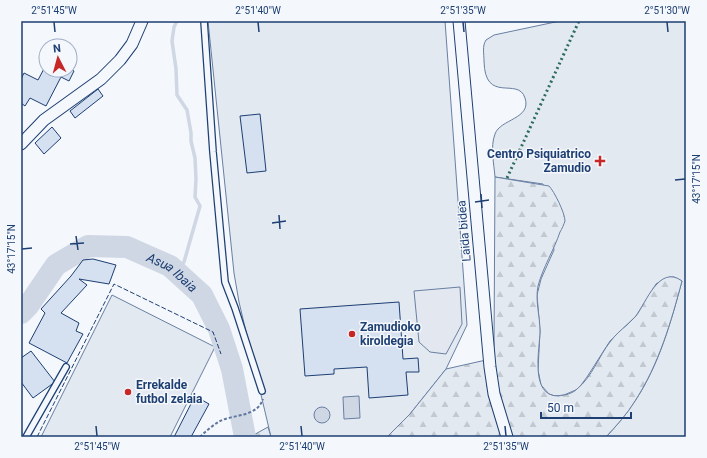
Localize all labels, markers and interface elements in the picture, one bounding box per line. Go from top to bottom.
text: 2°51'45"W [31,5,77,16]
text: 2°51'40"W [235,5,281,16]
text: 2°51'35"W [440,5,486,16]
text: 2°51'30"W [644,5,690,16]
north arrow [38,38,78,78]
text: N [52,42,62,55]
place label: Centro Psiquiatrico Zamudio [487,147,591,175]
text: 43°17'15"N [691,154,702,204]
marker: Centro Psiquiatrico Zamudio [594,155,606,167]
street label: Laida bidea [454,200,474,262]
text: 43°17'15"N [6,224,17,274]
water label: Asua Ibaia [144,249,201,295]
place label: Zamudioko kiroldegia [360,320,421,348]
marker: Zamudioko kiroldegia [347,329,357,339]
place label: Errekalde futbol zelaia [136,378,203,406]
marker: Errekalde futbol zelaia [123,387,133,397]
scale bar [541,394,631,420]
text: 50 m [547,401,574,415]
text: 2°51'45"W [74,441,120,452]
text: 2°51'40"W [279,441,325,452]
text: 2°51'35"W [483,441,529,452]

